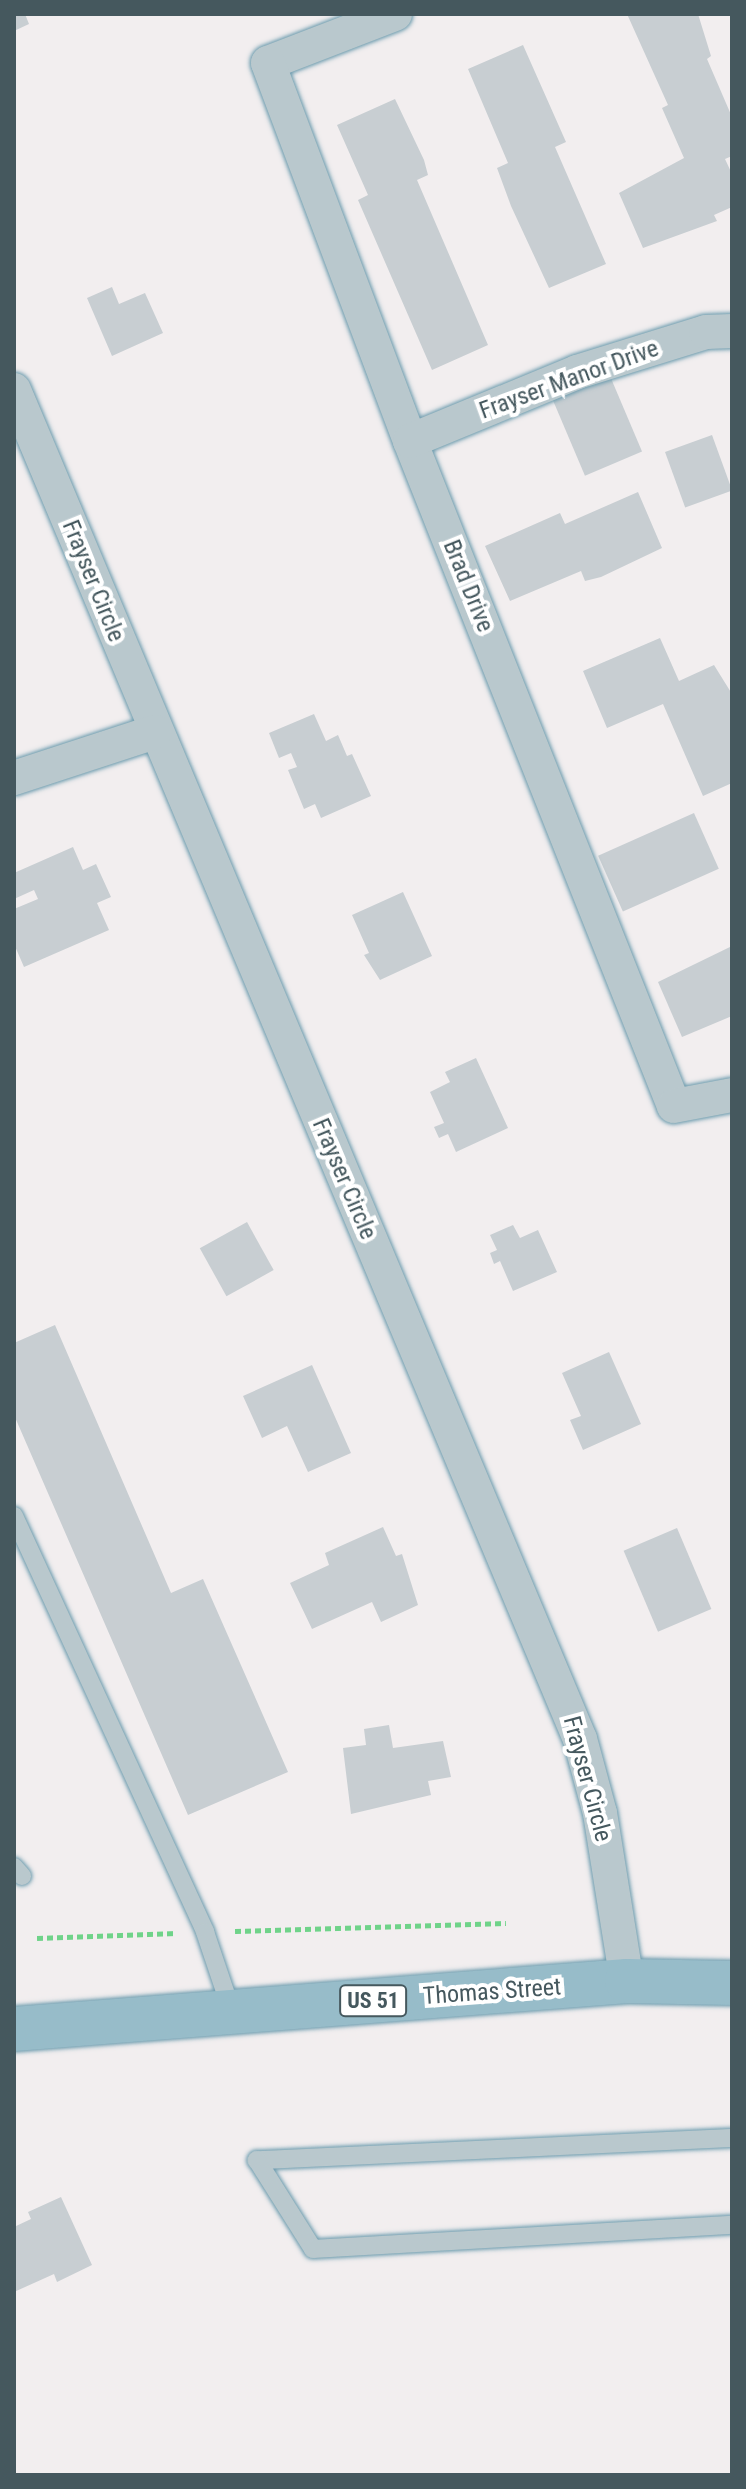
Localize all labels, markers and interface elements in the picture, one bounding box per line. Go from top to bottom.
street label: Frayser Manor Drive [476,334,662,426]
street label: Frayser Circle [56,516,130,646]
street label: Brad Drive [437,536,499,636]
street label: Frayser Circle [306,1114,382,1244]
street label: Frayser Circle [556,1713,618,1845]
street label: Thomas Street [422,1973,562,2011]
road number: US 51 [339,1983,407,2019]

